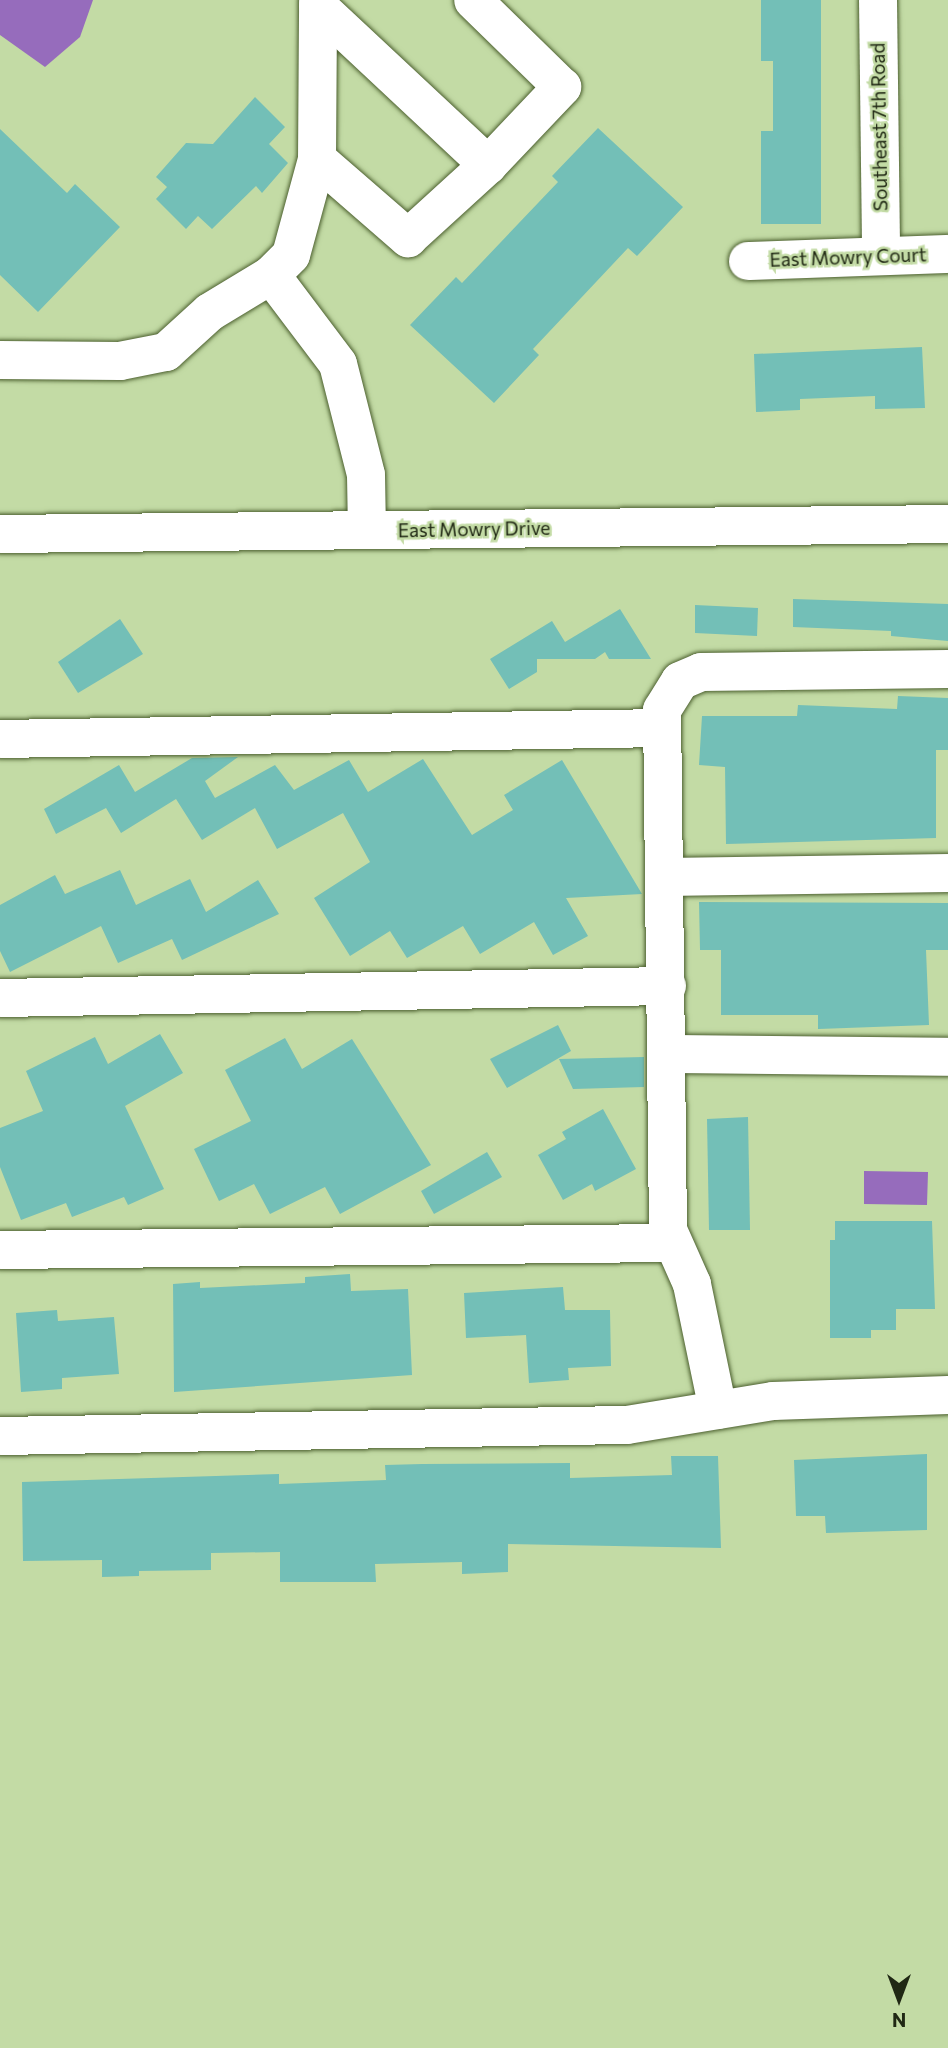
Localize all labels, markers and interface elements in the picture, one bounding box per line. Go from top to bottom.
street label: Southeast 7th Road [866,43,892,211]
street label: East Mowry Court [769,243,927,271]
street label: East Mowry Drive [398,516,550,542]
north arrow [864,1964,934,2034]
text: N [892,2009,906,2032]

